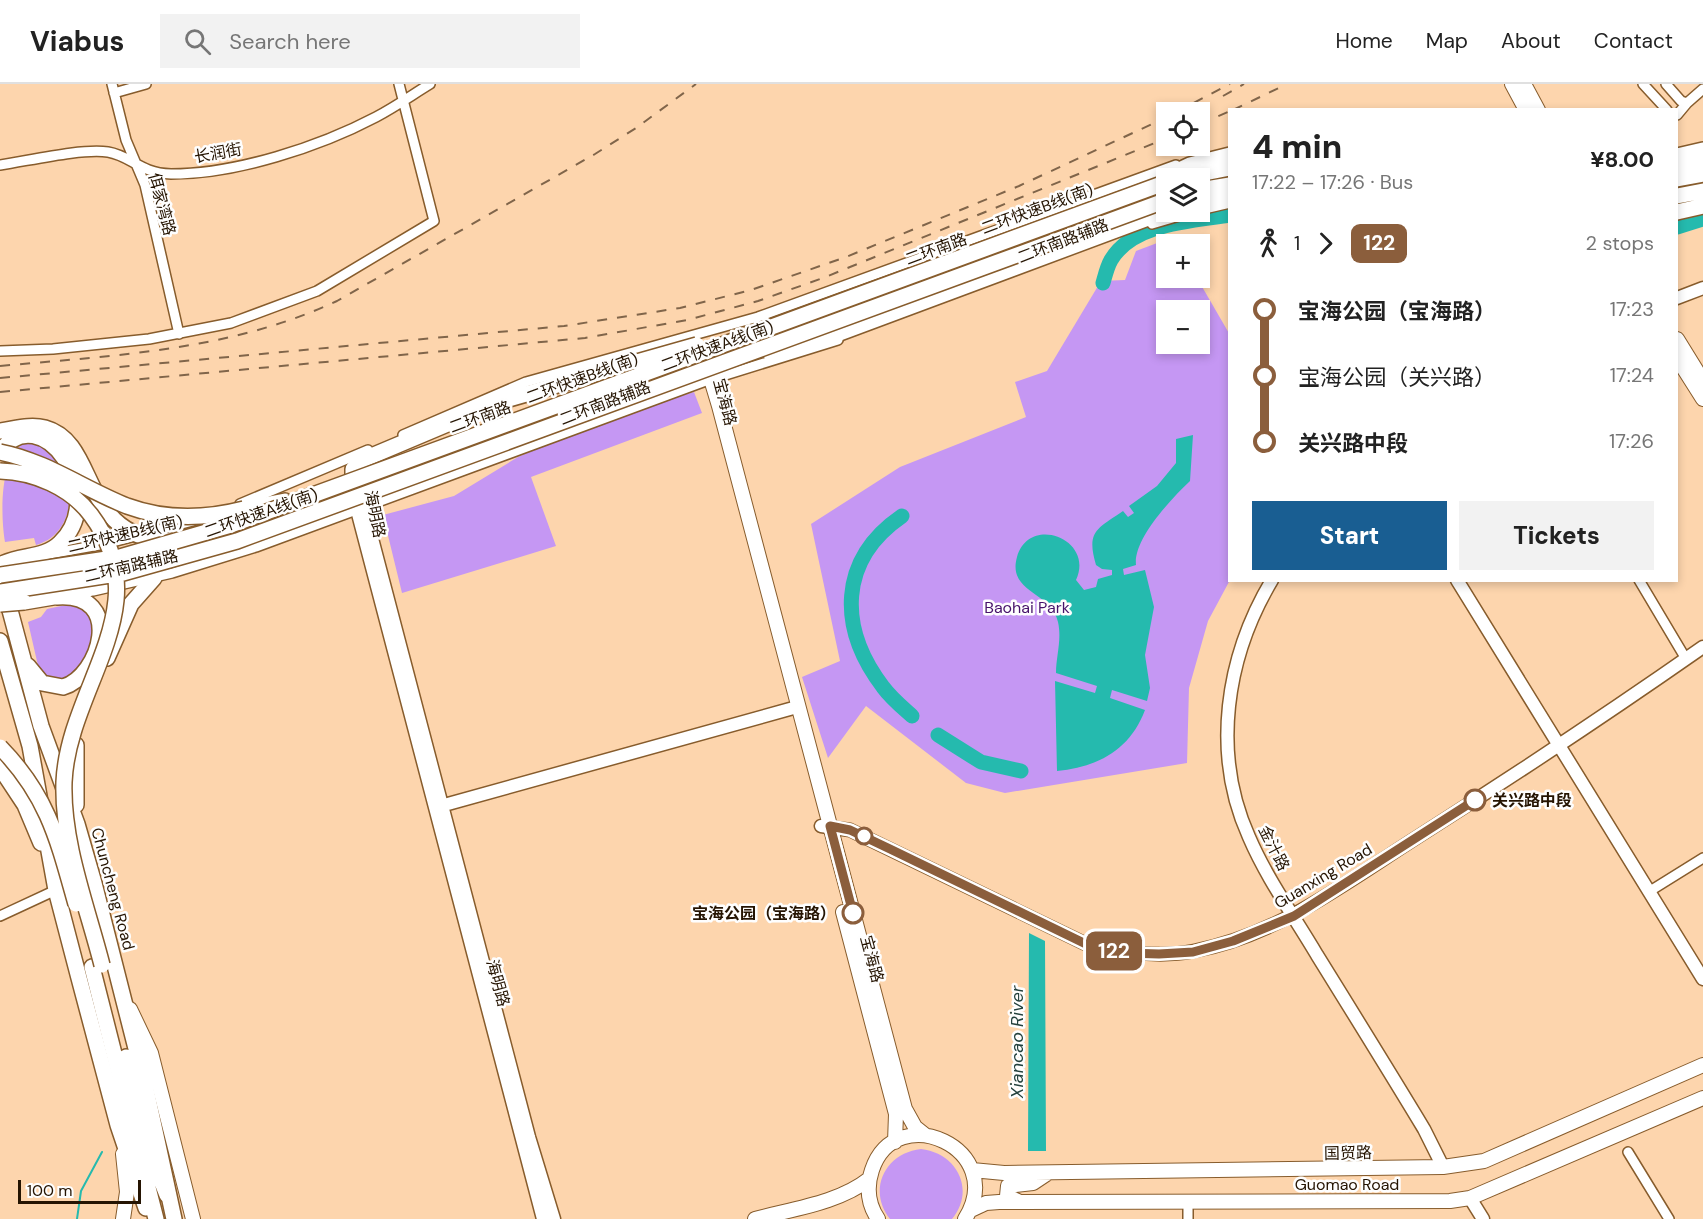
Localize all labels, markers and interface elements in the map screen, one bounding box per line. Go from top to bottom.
search box [160,14,580,68]
text: Viabus [30,23,124,60]
icon: search [181,25,214,58]
text: Search here [229,27,351,56]
text: Home [1335,27,1393,55]
text: Map [1426,27,1468,55]
text: About [1501,27,1561,55]
text: Contact [1594,27,1673,55]
map controls [1156,102,1210,354]
button: locate [1156,102,1210,156]
text: 4 min [1252,125,1342,168]
street label: 长润街 [193,138,243,168]
text: ¥8.00 [1590,145,1654,174]
button: layers [1156,168,1210,222]
text: 17:22 – 17:26 · Bus [1252,169,1413,195]
street label: 佴家湾路 [144,170,180,238]
street label: 二环快速B线(南) [978,179,1096,239]
street label: 二环南路辅路 [1014,214,1112,268]
icon: walk [1252,227,1285,260]
icon: forward [1309,227,1342,260]
street label: 二环南路 [902,228,970,270]
text: 122 [1363,229,1395,257]
text: 1 [1294,230,1300,256]
text: 2 stops [1586,230,1654,256]
button: + [1156,234,1210,288]
text: 17:23 [1610,296,1654,322]
text: 宝海公园（宝海路） [1298,297,1496,326]
button: − [1156,300,1210,354]
street label: 二环快速A线(南) [658,316,776,376]
street label: 二环快速B线(南) [523,348,641,408]
text: 17:24 [1610,362,1654,388]
text: 宝海公园（关兴路） [1298,363,1496,392]
street label: 二环南路辅路 [556,376,654,430]
street label: 宝海路 [709,376,741,428]
street label: 二环南路 [446,396,514,438]
text: 17:26 [1609,428,1654,454]
text: 关兴路中段 [1298,429,1408,458]
street label: 二环快速A线(南) [202,484,320,542]
street label: 海明路 [360,488,390,540]
button: Start [1252,501,1447,570]
button: Tickets [1459,501,1654,570]
street label: 二环快速B线(南) [65,511,185,557]
street label: 二环南路辅路 [82,545,180,587]
park label: Baohai Park [984,597,1070,618]
marker: 关兴路中段 [1464,789,1486,811]
place label: 关兴路中段 [1492,790,1572,811]
street label: 金汁路 [1254,822,1294,874]
street label: Chuncheng Road [87,825,139,953]
unlabelled marker [855,827,873,845]
street label: Guanxing Road [1270,839,1376,913]
marker: 宝海公园（宝海路） [842,902,864,924]
place label: 宝海公园（宝海路） [692,903,836,924]
line badge: 122 [1080,932,1148,970]
street label: 宝海路 [856,933,888,985]
text: 122 [1098,937,1130,965]
street label: 海明路 [482,957,514,1009]
water label: Xiancao River [1005,984,1029,1099]
street label: 国贸路 [1324,1142,1372,1164]
street label: Guomao Road [1295,1174,1399,1195]
scale bar [18,1177,141,1204]
text: 100 m [27,1180,72,1201]

